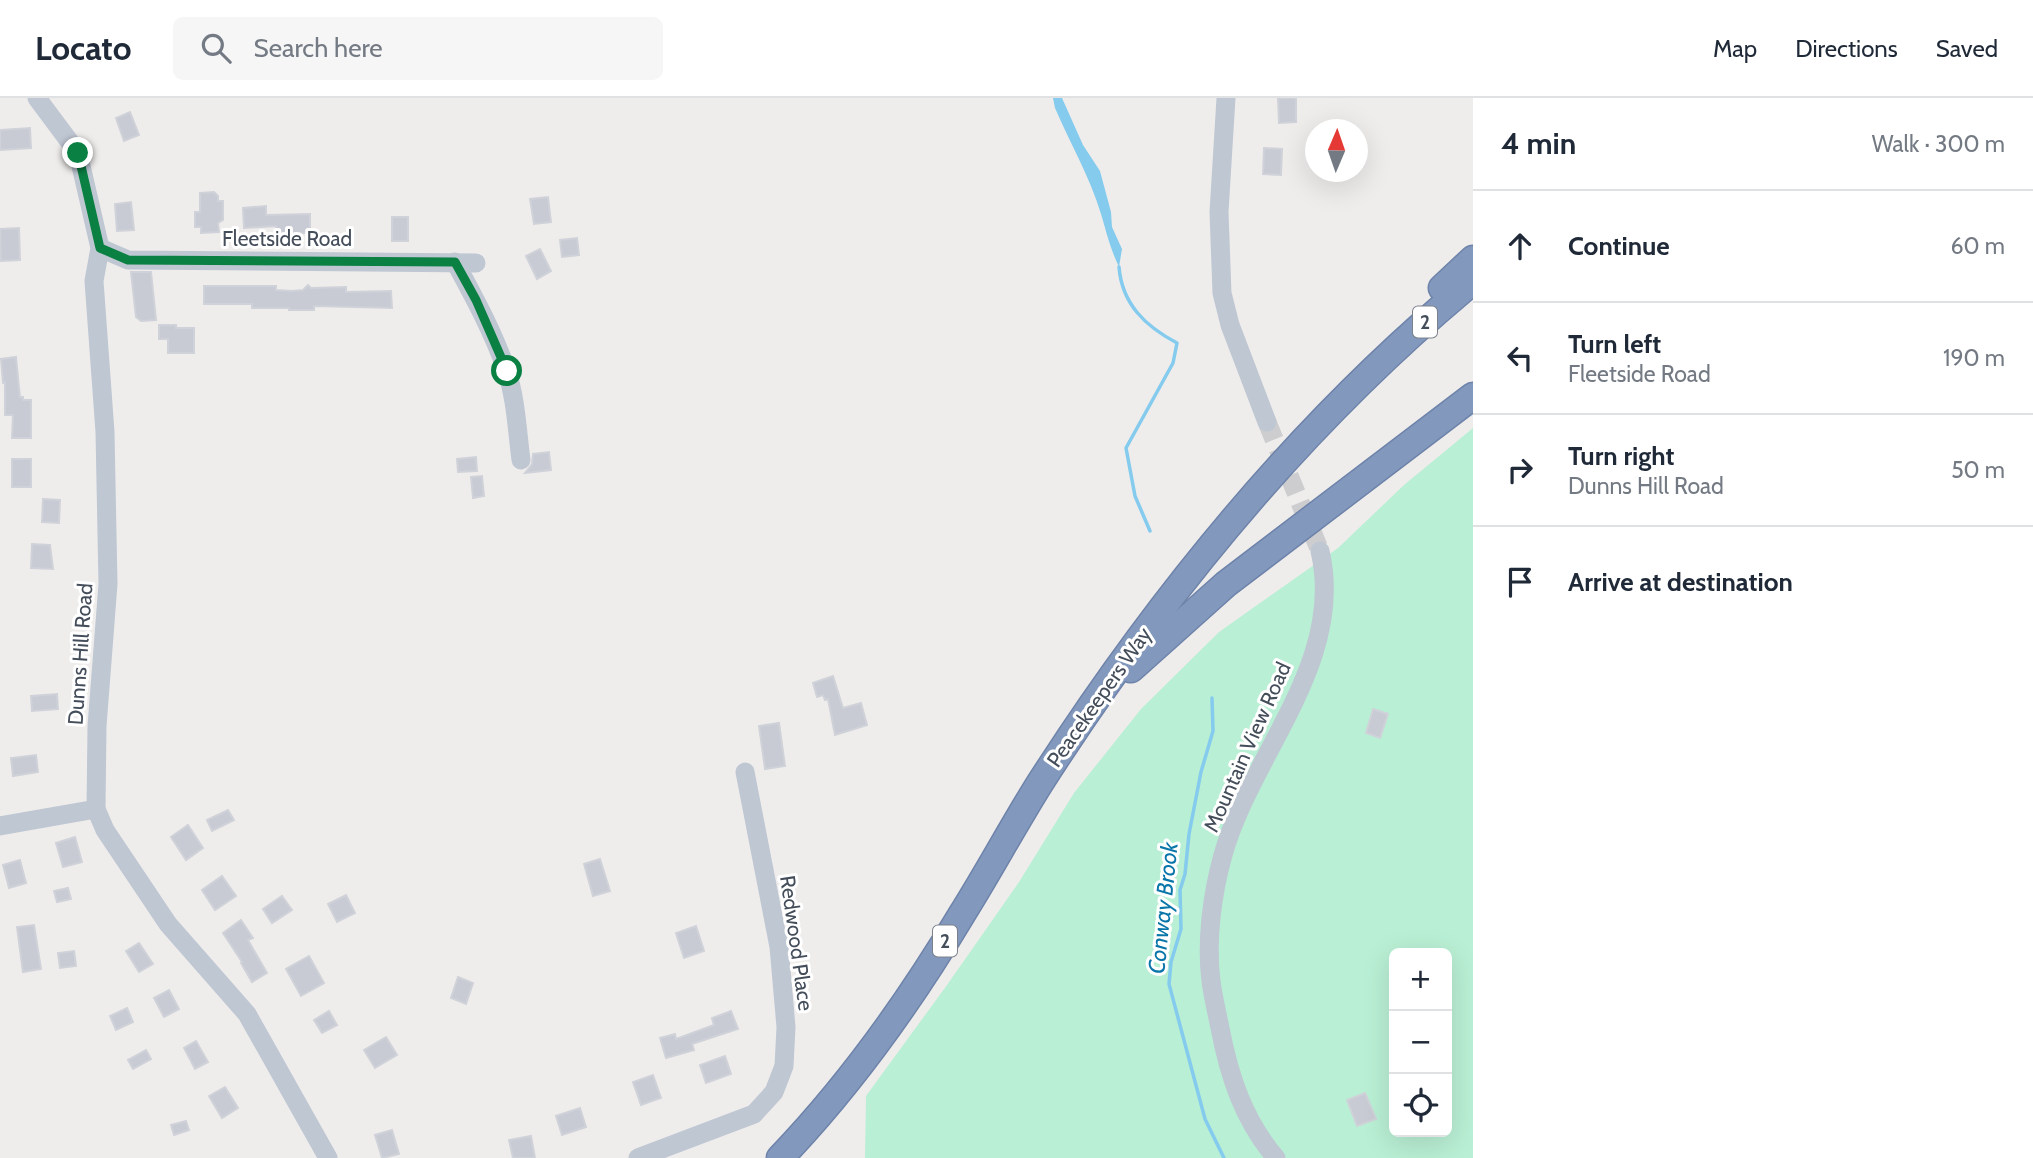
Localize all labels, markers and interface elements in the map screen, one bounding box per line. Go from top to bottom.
search box [173,17,663,80]
text: Locato [35,28,131,68]
icon: search [197,29,235,67]
text: Search here [253,32,383,64]
text: Map [1713,34,1757,63]
text: Directions [1795,34,1898,63]
text: Saved [1936,34,1998,63]
north arrow [1305,119,1368,182]
text: 4 min [1501,125,1576,162]
text: Walk · 300 m [1872,130,2005,158]
route end [62,137,93,168]
street label: Fleetside Road [222,226,352,251]
icon: ahead [1501,227,1539,265]
text: Continue [1568,230,1670,262]
text: 60 m [1951,232,2005,260]
road number: 2 [1413,306,1437,338]
text: Turn left [1568,328,1661,360]
icon: left [1501,339,1539,377]
text: 190 m [1943,344,2005,372]
route start [491,355,522,386]
text: Fleetside Road [1568,360,1711,388]
text: Turn right [1568,440,1674,472]
icon: right [1501,451,1539,489]
text: 50 m [1951,456,2005,484]
text: Dunns Hill Road [1568,472,1724,500]
icon: arrive [1501,563,1539,601]
text: Arrive at destination [1568,566,1793,598]
street label: Dunns Hill Road [63,582,97,726]
street label: Peacekeepers Way [1041,622,1157,772]
street label: Mountain View Road [1198,658,1296,836]
water label: Conway Brook [1142,840,1184,975]
street label: Redwood Place [775,874,819,1012]
road number: 2 [933,926,957,956]
map controls [1389,948,1452,1137]
button: + [1389,948,1452,1011]
button: − [1389,1011,1452,1074]
button: locate [1389,1074,1452,1137]

